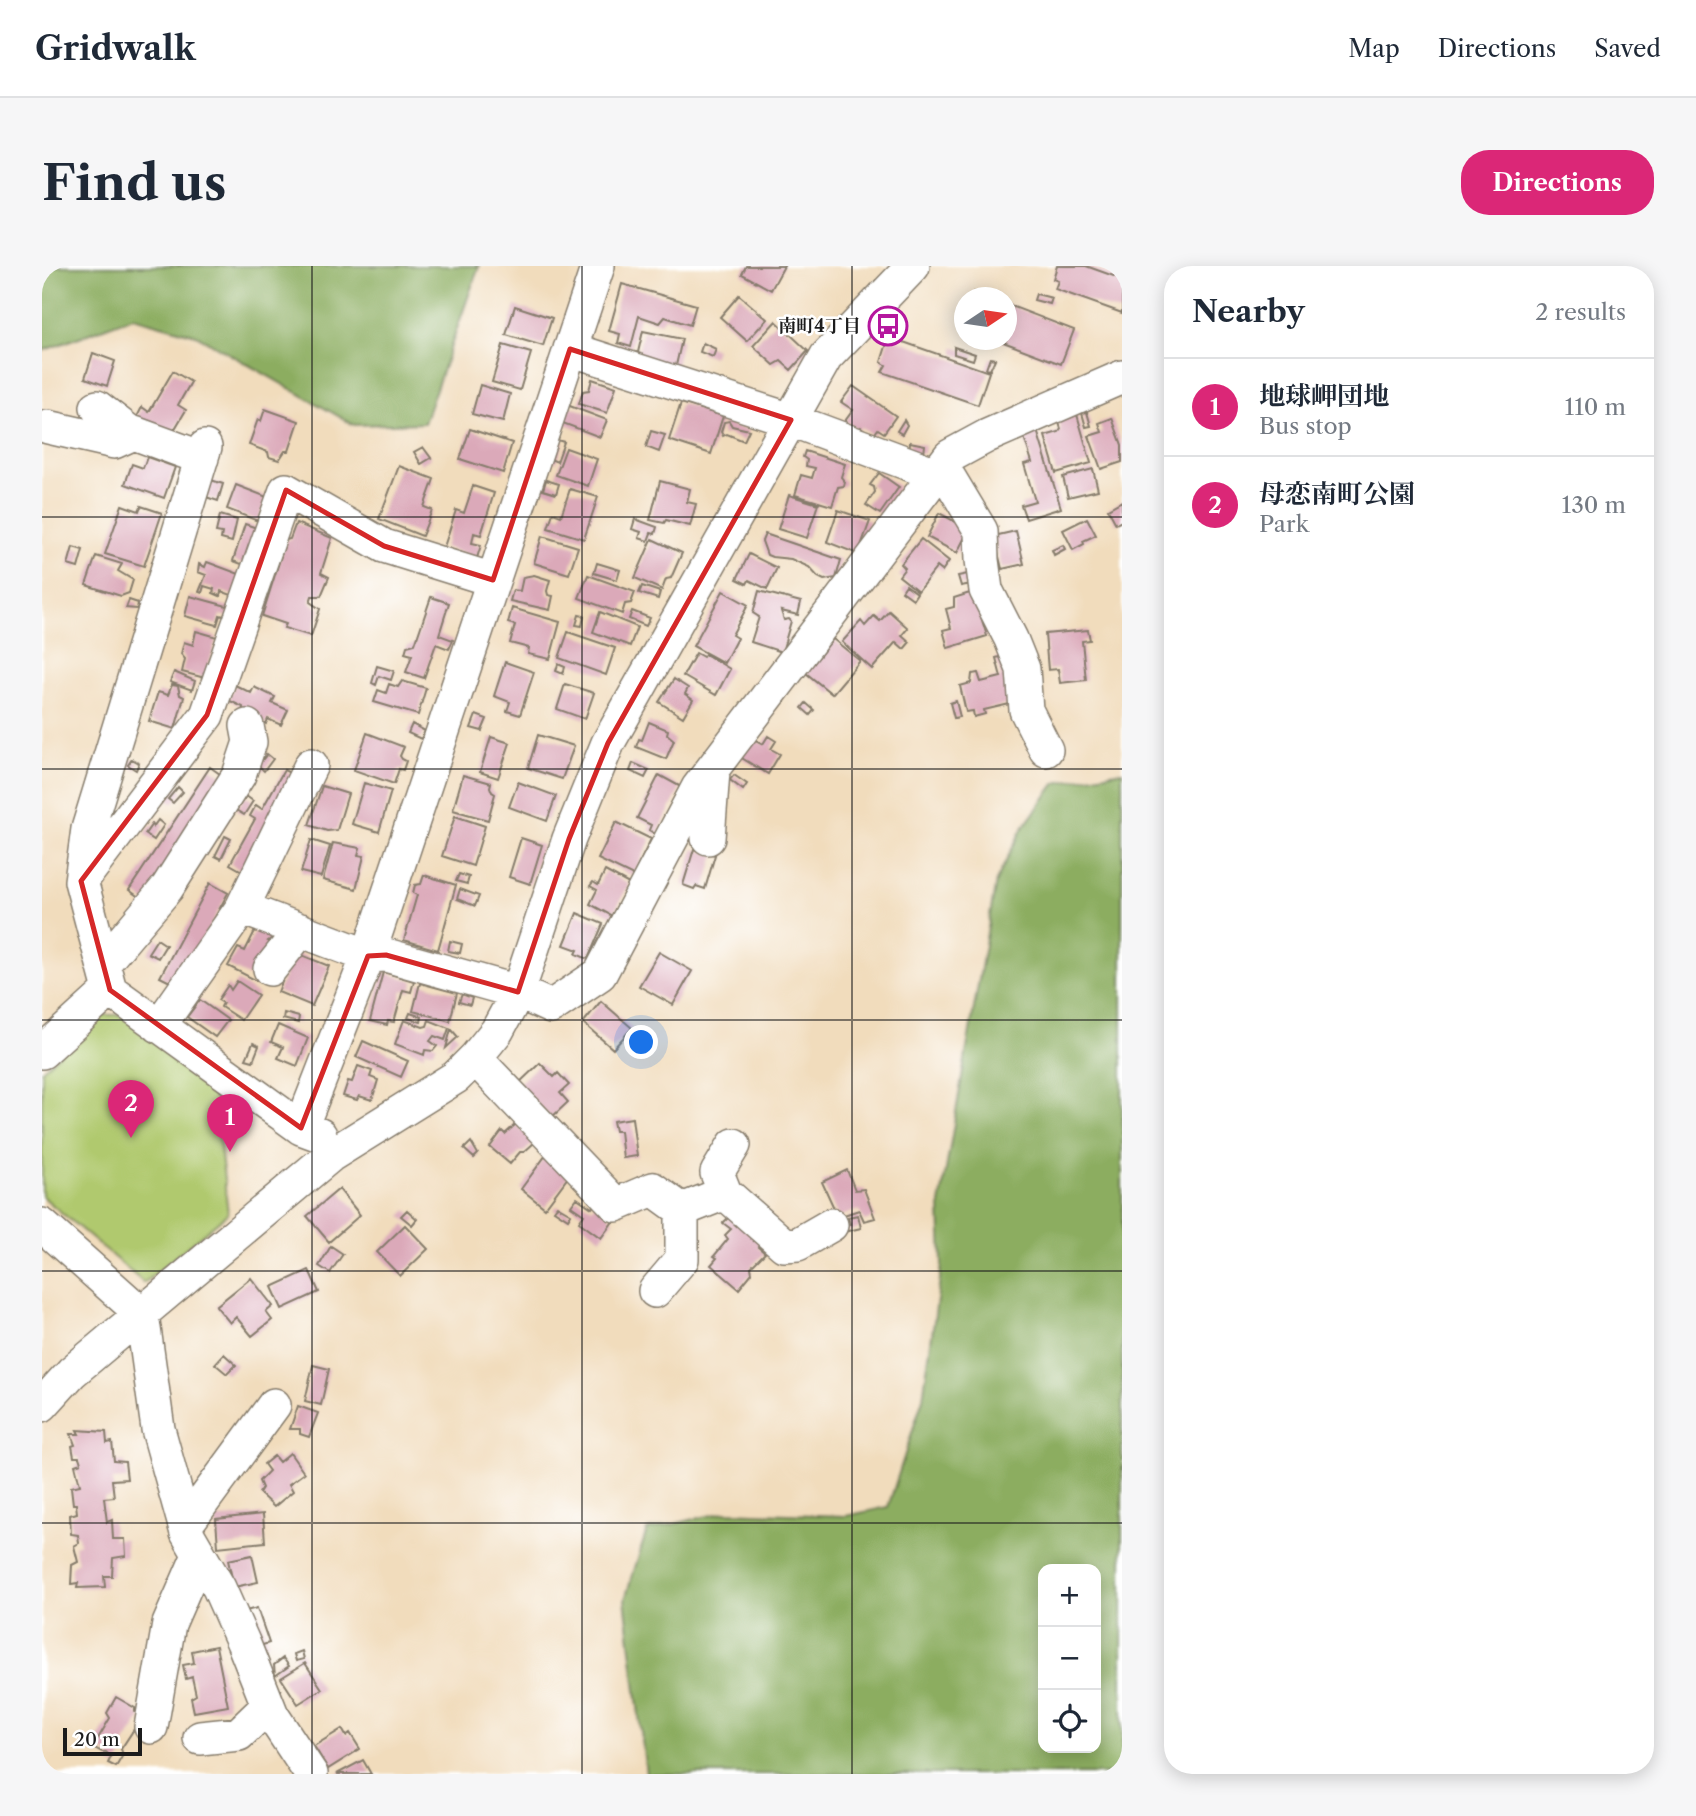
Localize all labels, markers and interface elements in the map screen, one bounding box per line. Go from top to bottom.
text: Gridwalk [35,28,196,69]
text: Map [1348,34,1400,63]
text: Directions [1438,34,1556,63]
text: Saved [1594,34,1661,63]
button: Directions [1461,150,1654,215]
text: Find us [42,152,226,213]
north arrow [954,287,1017,350]
text: Nearby [1192,293,1305,330]
text: 2 results [1535,298,1626,326]
bus stop icon: 南町4丁目 [867,305,909,347]
place label: 南町4丁目 [778,315,861,337]
text: 地球岬団地 [1259,380,1389,412]
text: 1 [1210,393,1220,421]
text: 110 m [1565,393,1626,421]
text: Bus stop [1259,412,1352,440]
text: 母恋南町公園 [1259,478,1415,510]
text: 2 [1208,491,1222,519]
text: 130 m [1562,491,1626,519]
text: Park [1259,510,1309,538]
your location [624,1025,658,1059]
pin: 2 [108,1080,154,1138]
pin: 1 [207,1094,253,1152]
map controls [1038,1564,1101,1753]
button: + [1038,1564,1101,1627]
button: − [1038,1627,1101,1690]
button: locate [1038,1690,1101,1753]
scale bar [63,1725,142,1757]
text: 20 m [74,1728,120,1751]

